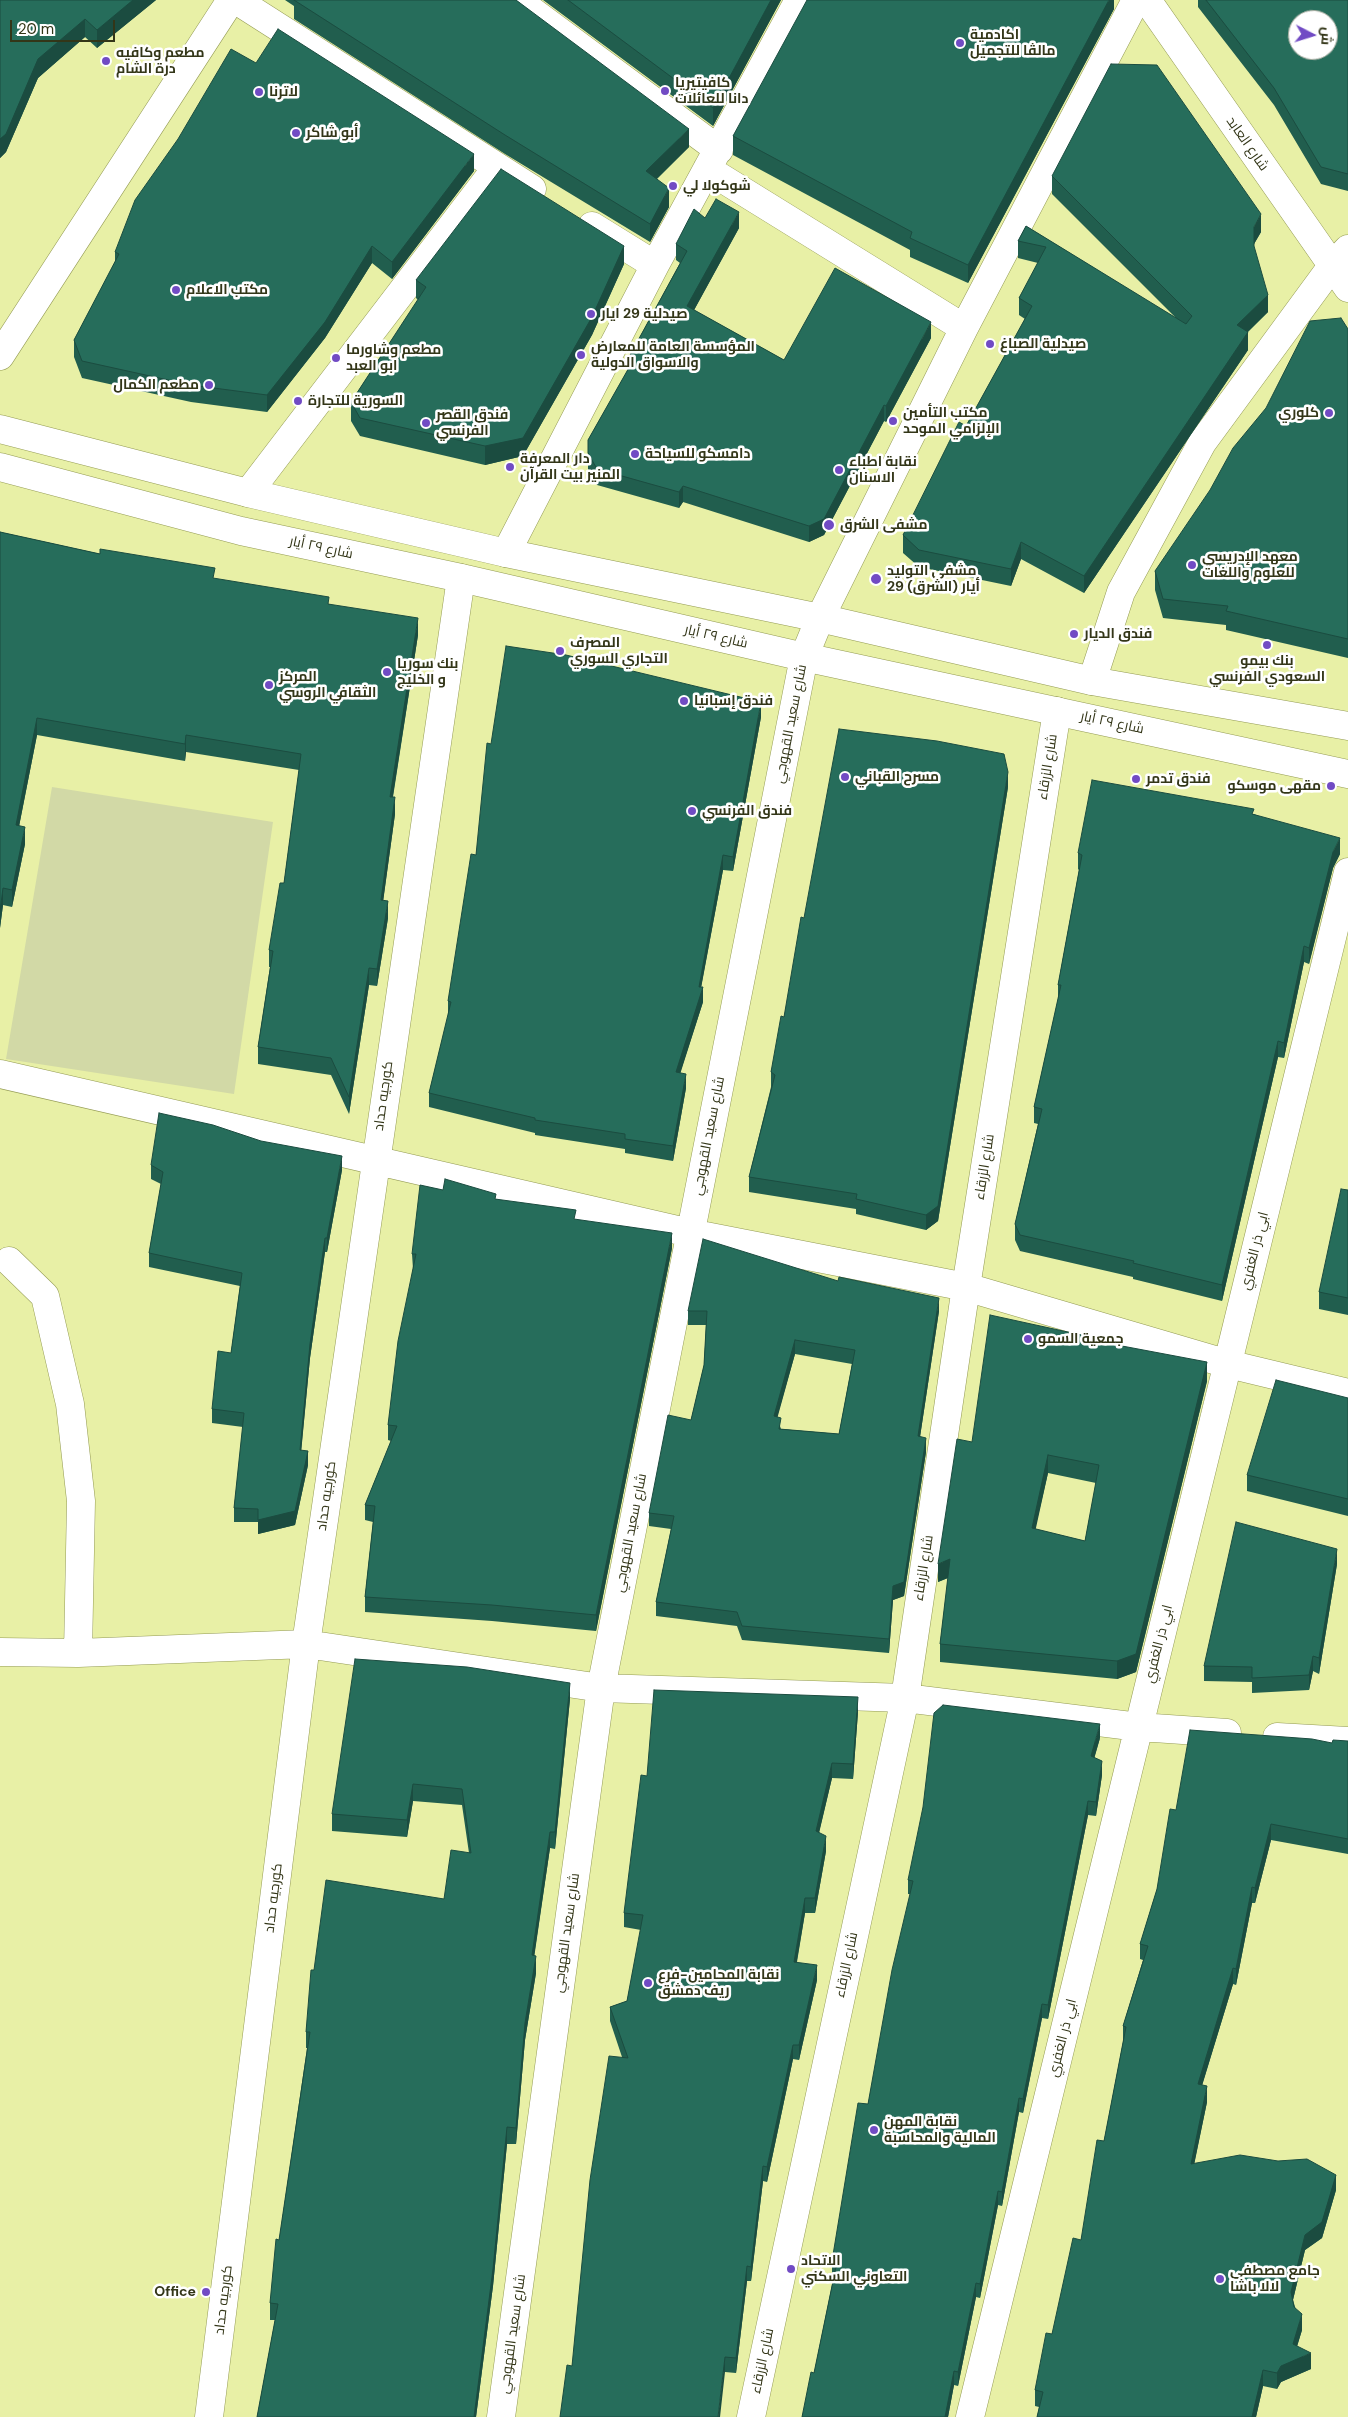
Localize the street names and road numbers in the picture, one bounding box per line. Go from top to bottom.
street label: شارع العابد [1222,113,1272,175]
street label: شارع ٢٩ أيار [288,533,354,563]
street label: شارع ٢٩ أيار [683,622,749,652]
street label: شارع سعيد القهوجي [771,663,811,785]
street label: شارع ٢٩ أيار [1079,708,1145,738]
street label: شارع الزرقاء [1034,733,1062,801]
street label: كورجيه حداد [371,1060,397,1132]
street label: شارع سعيد القهوجي [689,1075,729,1197]
street label: شارع الزرقاء [971,1133,999,1201]
street label: ابي ذر الغفري [1237,1210,1273,1292]
street label: كورجيه حداد [314,1460,340,1532]
street label: شارع سعيد القهوجي [611,1472,651,1594]
street label: شارع الزرقاء [910,1534,938,1602]
street label: ابي ذر الغفري [1141,1603,1177,1685]
street label: كورجيه حداد [261,1862,287,1934]
street label: شارع سعيد القهوجي [550,1872,584,1994]
street label: شارع الزرقاء [832,1931,862,1999]
street label: ابي ذر الغفري [1045,1997,1081,2079]
street label: كورجيه حداد [211,2264,237,2336]
street label: شارع سعيد القهوجي [496,2273,530,2395]
street label: شارع الزرقاء [748,2327,778,2395]

